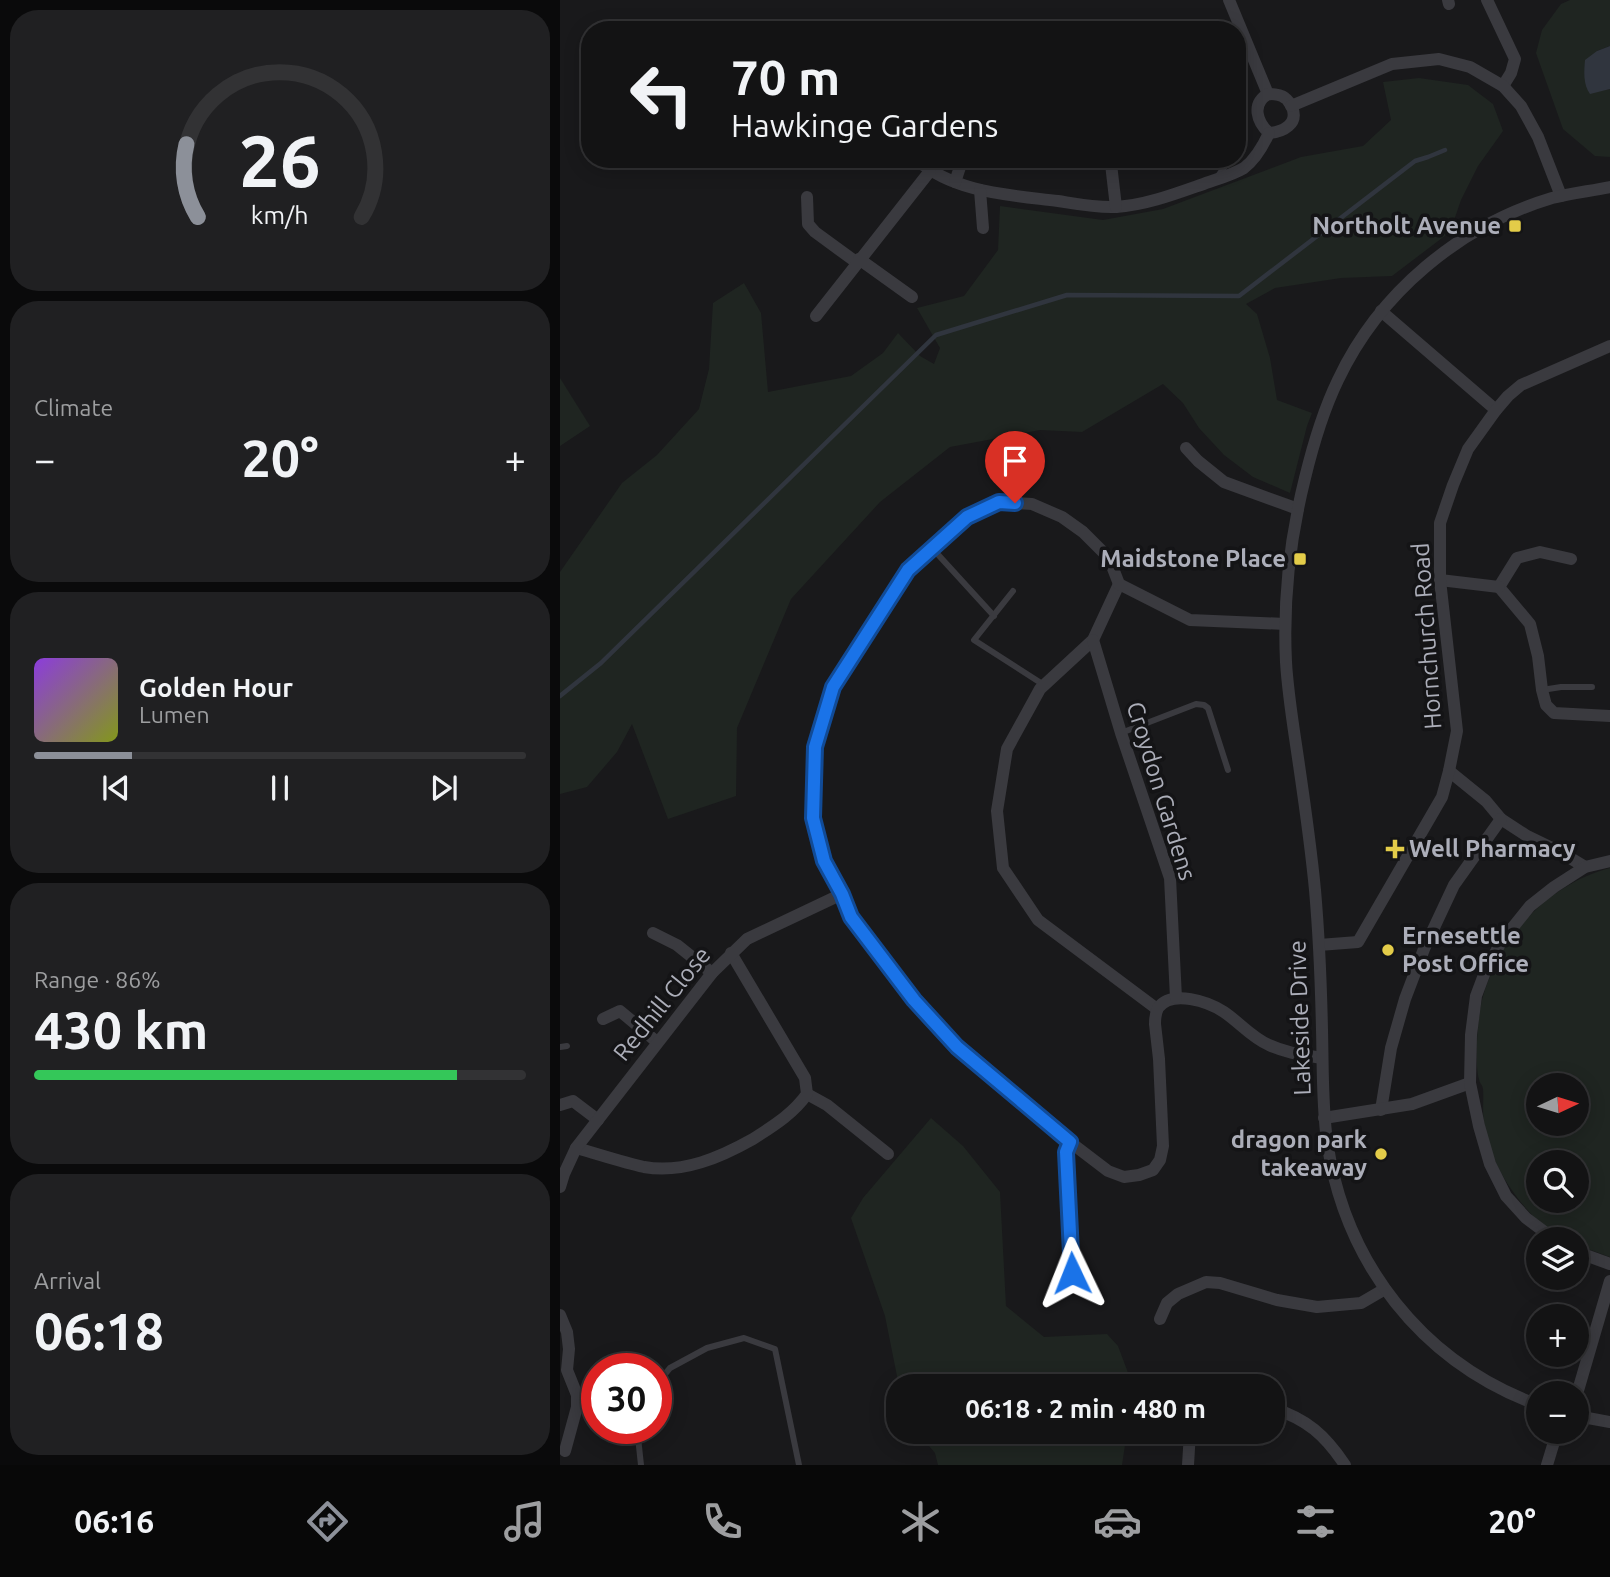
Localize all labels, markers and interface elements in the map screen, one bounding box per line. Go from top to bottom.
icon: left [616,49,707,140]
text: 70 m [731,49,840,104]
text: Hawkinge Gardens [731,107,998,143]
text: 26 [239,119,321,201]
text: km/h [251,200,309,228]
place label: Northolt Avenue [1312,212,1501,239]
marker: Northolt Avenue [1507,218,1523,234]
text: Climate [34,395,113,420]
text: 20° [241,429,319,487]
pin [985,431,1045,503]
text: − [34,438,55,480]
text: + [505,438,526,480]
icon: arrive [996,442,1034,480]
street label: Hornchurch Road [1407,542,1446,730]
place label: Maidstone Place [1100,545,1286,572]
marker: Maidstone Place [1292,551,1308,567]
text: Golden Hour [139,673,293,702]
street label: Croydon Gardens [1121,698,1201,883]
text: Lumen [139,702,210,727]
icon: previous [97,769,135,807]
icon: pause [261,769,299,807]
icon: next [425,769,463,807]
place label: Well Pharmacy [1409,835,1576,862]
marker: Well Pharmacy [1387,841,1403,857]
place label: Ernesettle Post Office [1402,922,1529,977]
street label: Lakeside Drive [1283,940,1316,1096]
street label: Redhill Close [608,941,716,1066]
marker: Ernesettle Post Office [1380,942,1396,958]
text: Range · 86% [34,967,161,992]
text: 430 km [34,1001,208,1059]
north arrow [1526,1073,1589,1136]
map controls [1526,1073,1589,1444]
place label: dragon park takeaway [1231,1126,1368,1181]
marker: dragon park takeaway [1373,1146,1389,1162]
button: search [1526,1150,1589,1213]
button: layers [1526,1227,1589,1290]
position arrow [1035,1236,1109,1310]
text: Arrival [34,1268,101,1293]
text: 06:18 [34,1302,164,1360]
button: + [1526,1304,1589,1367]
speed limit sign: 30 [581,1353,672,1444]
button: − [1526,1381,1589,1444]
text: 06:18 · 2 min · 480 m [965,1394,1206,1423]
icon: directions [303,1497,352,1546]
icon: music [500,1497,549,1546]
icon: phone [698,1497,747,1546]
icon: climate [896,1497,945,1546]
icon: car [1093,1497,1142,1546]
icon: filters [1291,1497,1340,1546]
text: 06:16 [74,1503,154,1539]
text: 20° [1488,1503,1536,1539]

